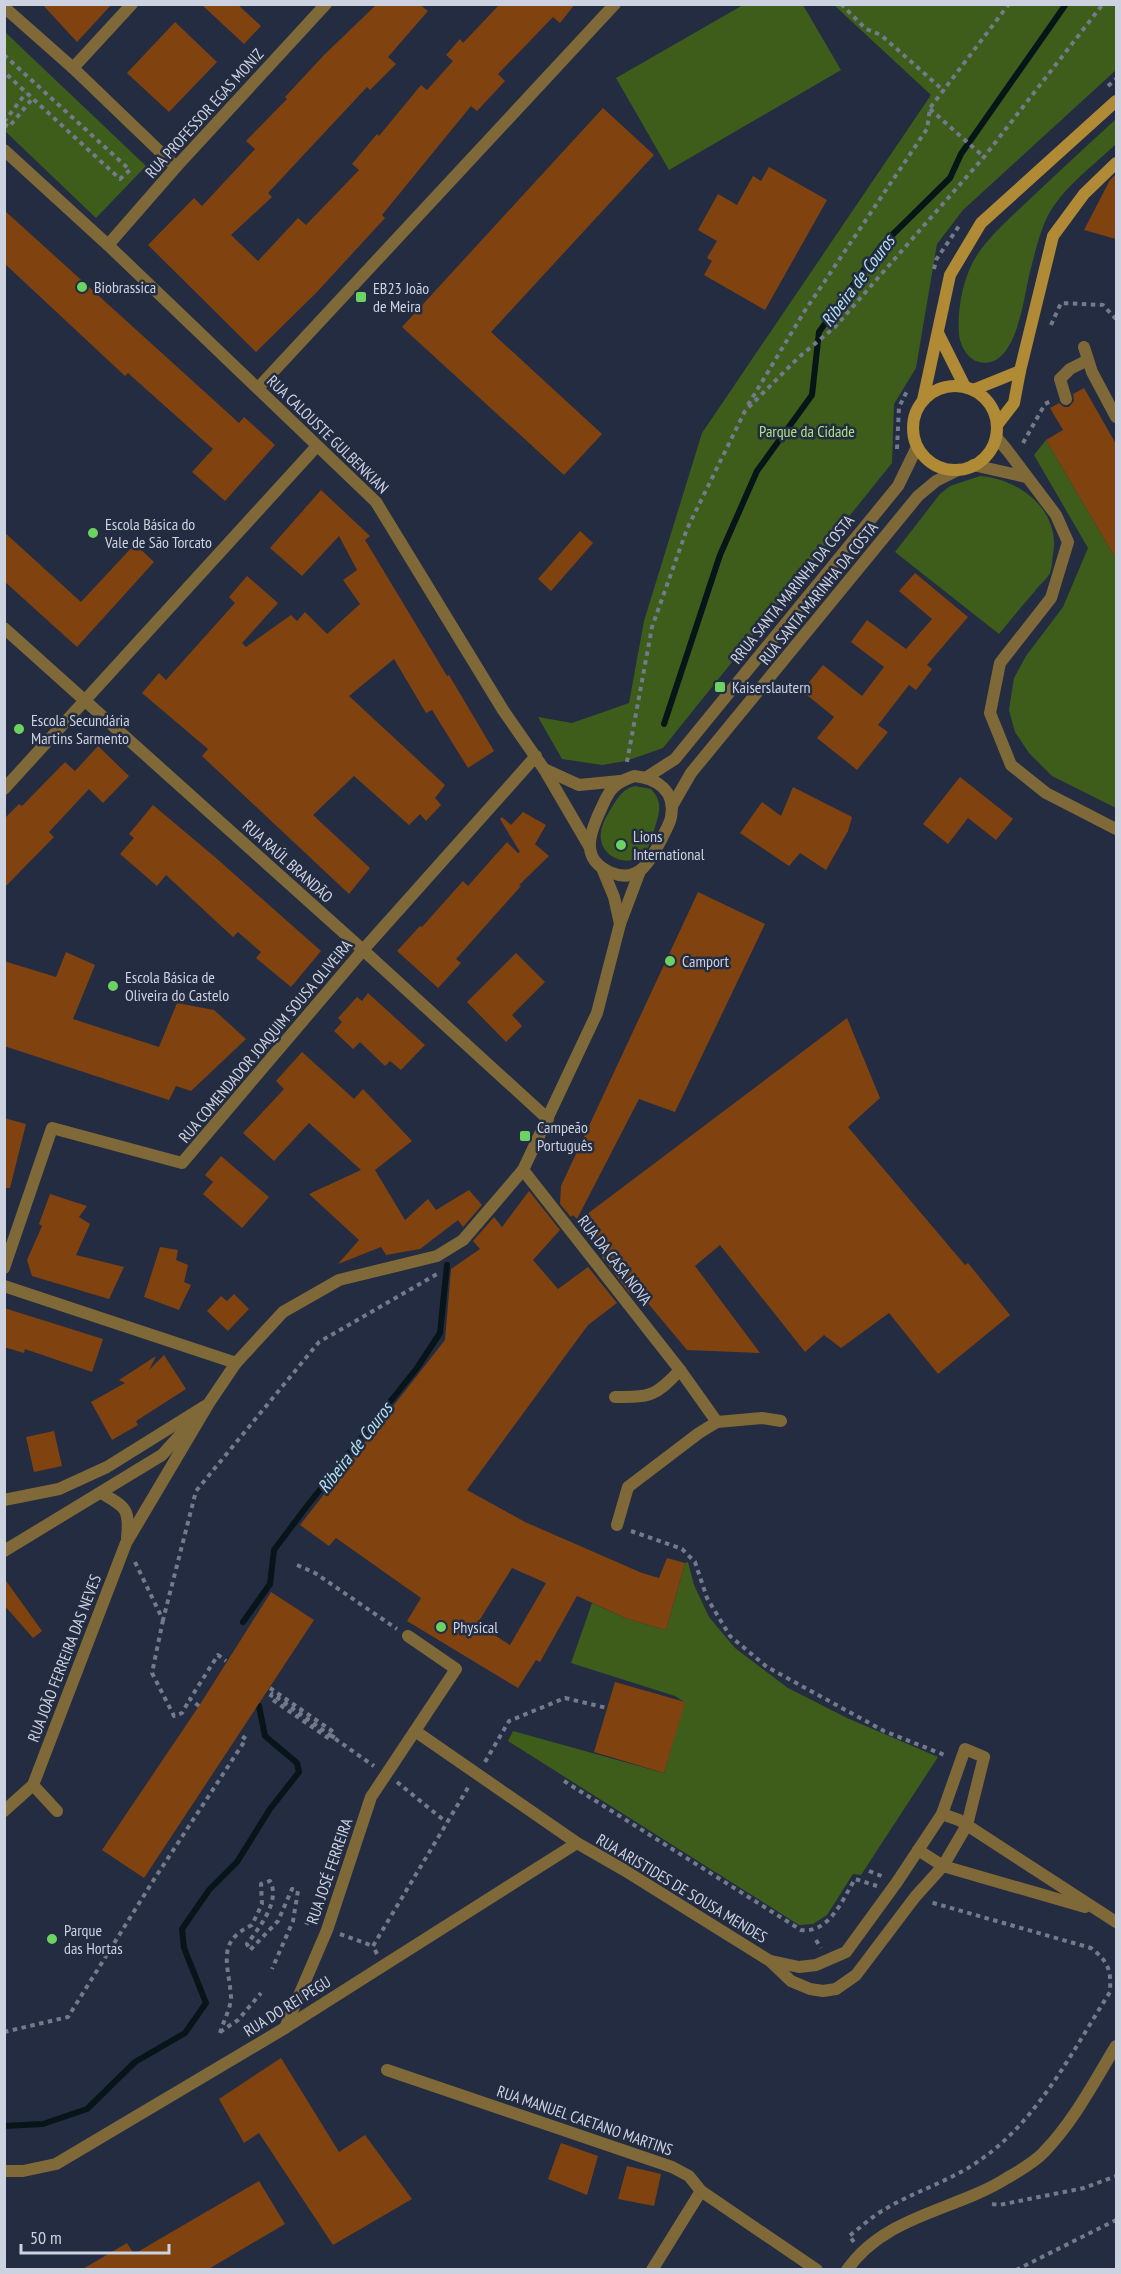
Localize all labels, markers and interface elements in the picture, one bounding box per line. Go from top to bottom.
street label: RUA PROFESSOR EGAS MONIZ [140,44,268,182]
water label: Ribeira de Couros [816,229,901,331]
place label: Biobrassica [94,277,156,297]
place label: EB23 João de Meira [373,278,429,316]
marker: Biobrassica [75,280,89,294]
marker: EB23 João de Meira [354,290,368,304]
street label: RUA CALOUSTE GULBENKIAN [263,371,393,497]
park label: Parque da Cidade [759,421,855,441]
street label: RRUA SANTA MARINHA DA COSTA [725,510,859,668]
place label: Escola Básica do Vale de São Torcato [104,514,212,552]
street label: RUA SANTA MARINHA DA COSTA [754,517,882,669]
marker: Escola Básica do Vale de São Torcato [86,526,100,540]
place label: Kaiserslautern [732,677,811,697]
marker: Kaiserslautern [713,680,727,694]
place label: Escola Secundária Martins Sarmento [31,710,130,748]
marker: Escola Secundária Martins Sarmento [12,722,26,736]
street label: RUA RAÚL BRANDÃO [239,815,337,907]
place label: Lions International [633,826,705,864]
marker: Lions International [614,838,628,852]
street label: RUA COMENDADOR JOAQUIM SOUSA OLIVEIRA [174,935,356,1147]
place label: Camport [682,951,730,971]
marker: Camport [663,954,677,968]
place label: Escola Básica de Oliveira do Castelo [125,967,229,1005]
marker: Escola Básica de Oliveira do Castelo [106,979,120,993]
place label: Campeão Português [537,1117,593,1155]
marker: Campeão Português [518,1129,532,1143]
street label: RUA DA CASA NOVA [574,1211,656,1309]
water label: Ribeira de Couros [312,1396,398,1498]
street label: RUA JOÃO FERREIRA DAS NEVES [23,1571,105,1745]
place label: Physical [453,1617,498,1637]
marker: Physical [434,1620,448,1634]
street label: RUA JOSÉ FERREIRA [302,1815,357,1926]
street label: RUA ARISTIDES DE SOUSA MENDES [593,1829,771,1947]
place label: Parque das Hortas [64,1920,123,1958]
marker: Parque das Hortas [45,1932,59,1946]
street label: RUA DO REI PEGU [240,1971,334,2041]
street label: RUA MANUEL CAETANO MARTINS [495,2081,676,2160]
scale bar [21,2217,170,2255]
text: 50 m [30,2226,62,2249]

